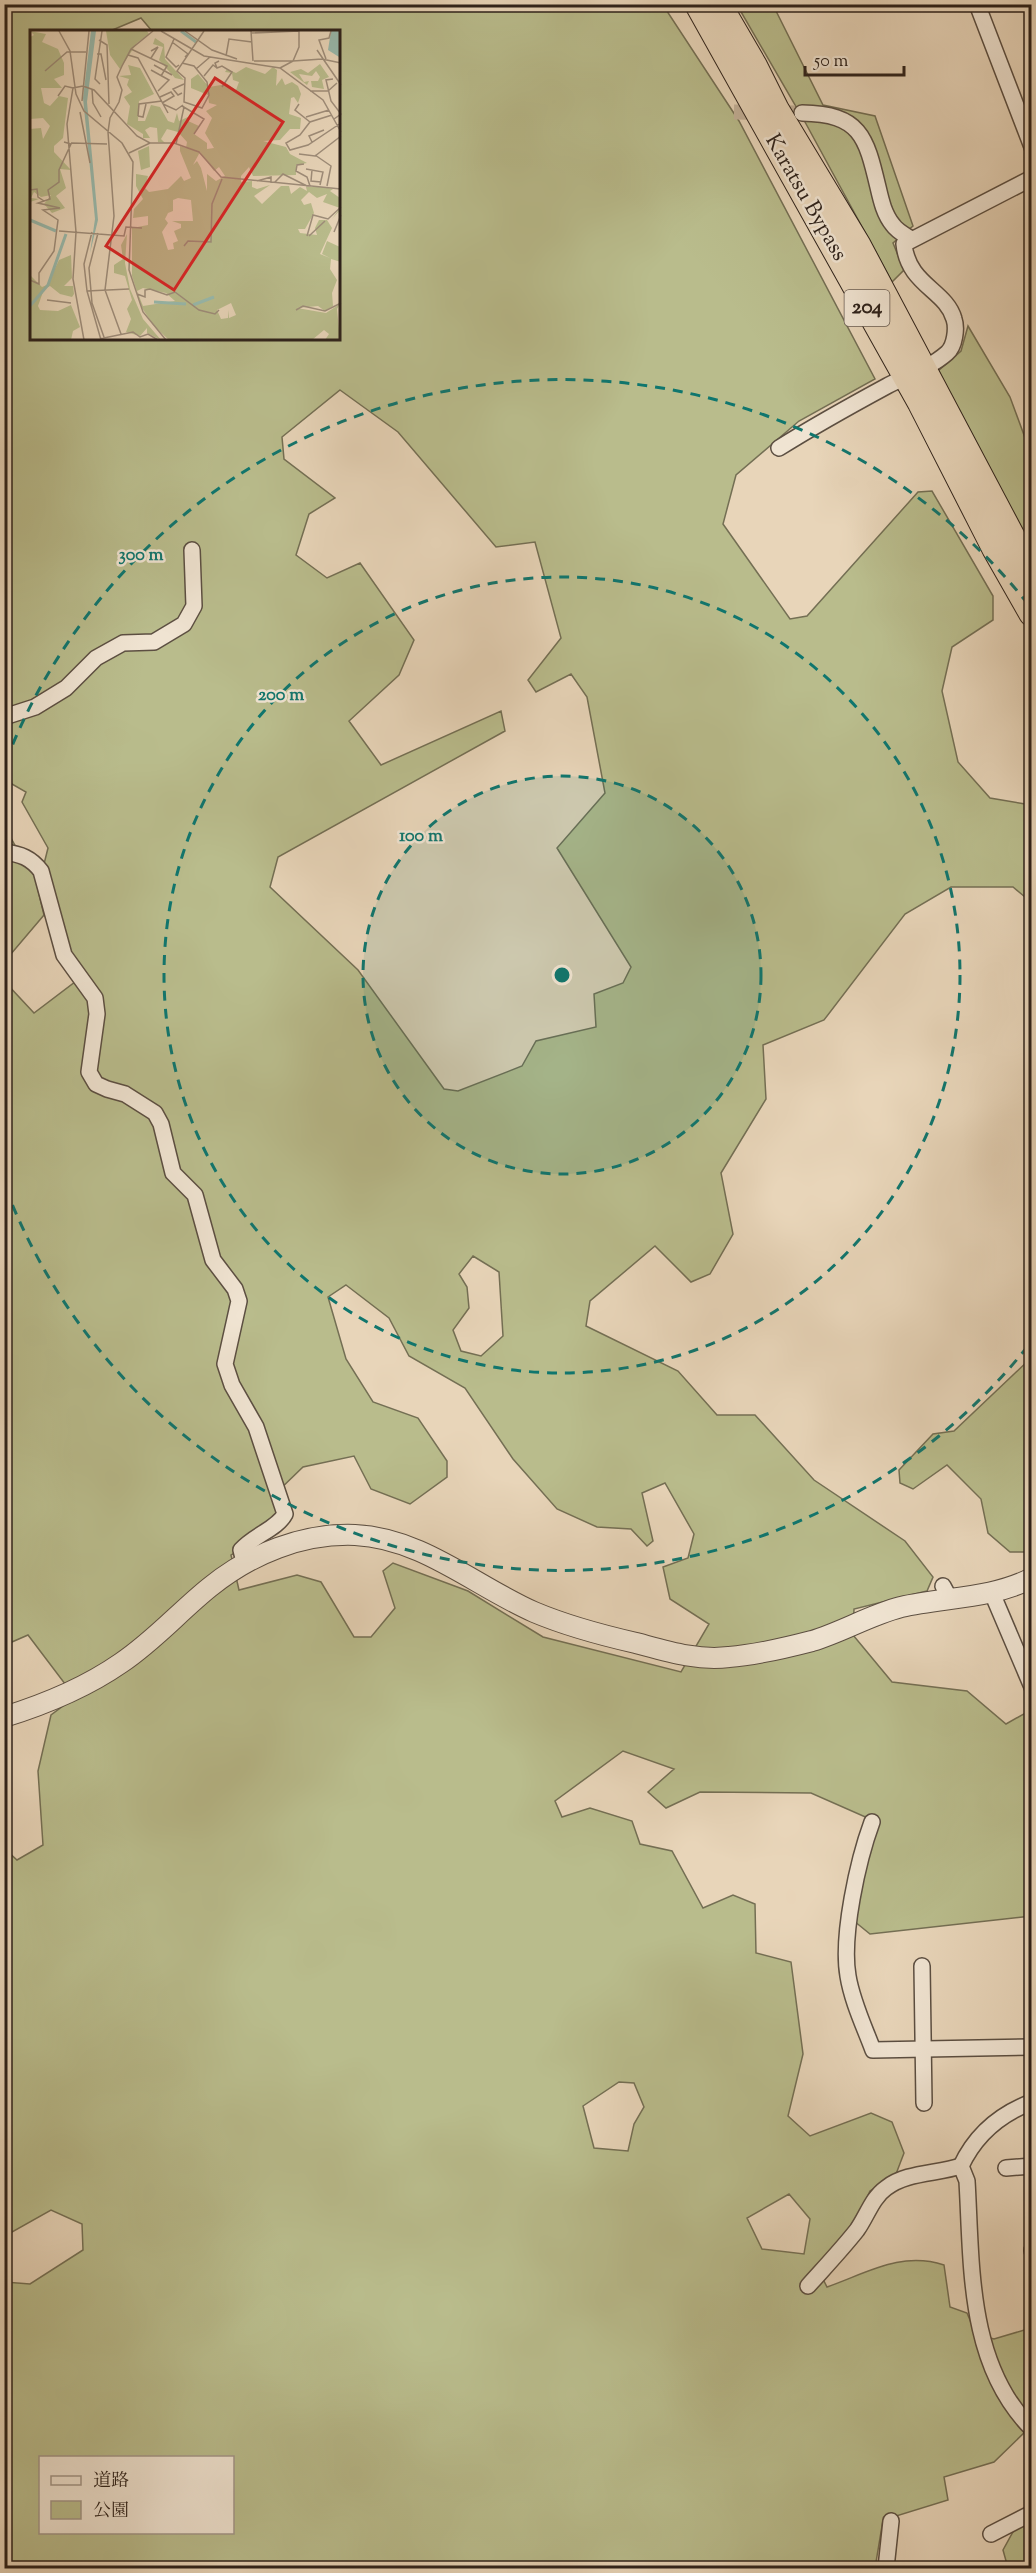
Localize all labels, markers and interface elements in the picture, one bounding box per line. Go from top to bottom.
inset map [30,30,340,340]
scale bar [805,39,904,77]
text: 50 m [813,49,849,75]
street label: Karatsu Bypass [756,129,854,267]
road number: 204 [844,290,890,326]
text: 300 m [119,543,164,569]
text: 200 m [258,683,304,709]
text: 100 m [399,824,443,850]
centre of rings [552,965,572,985]
legend [39,2456,234,2534]
text: 道路 [93,2469,129,2495]
text: 公園 [93,2499,129,2525]

